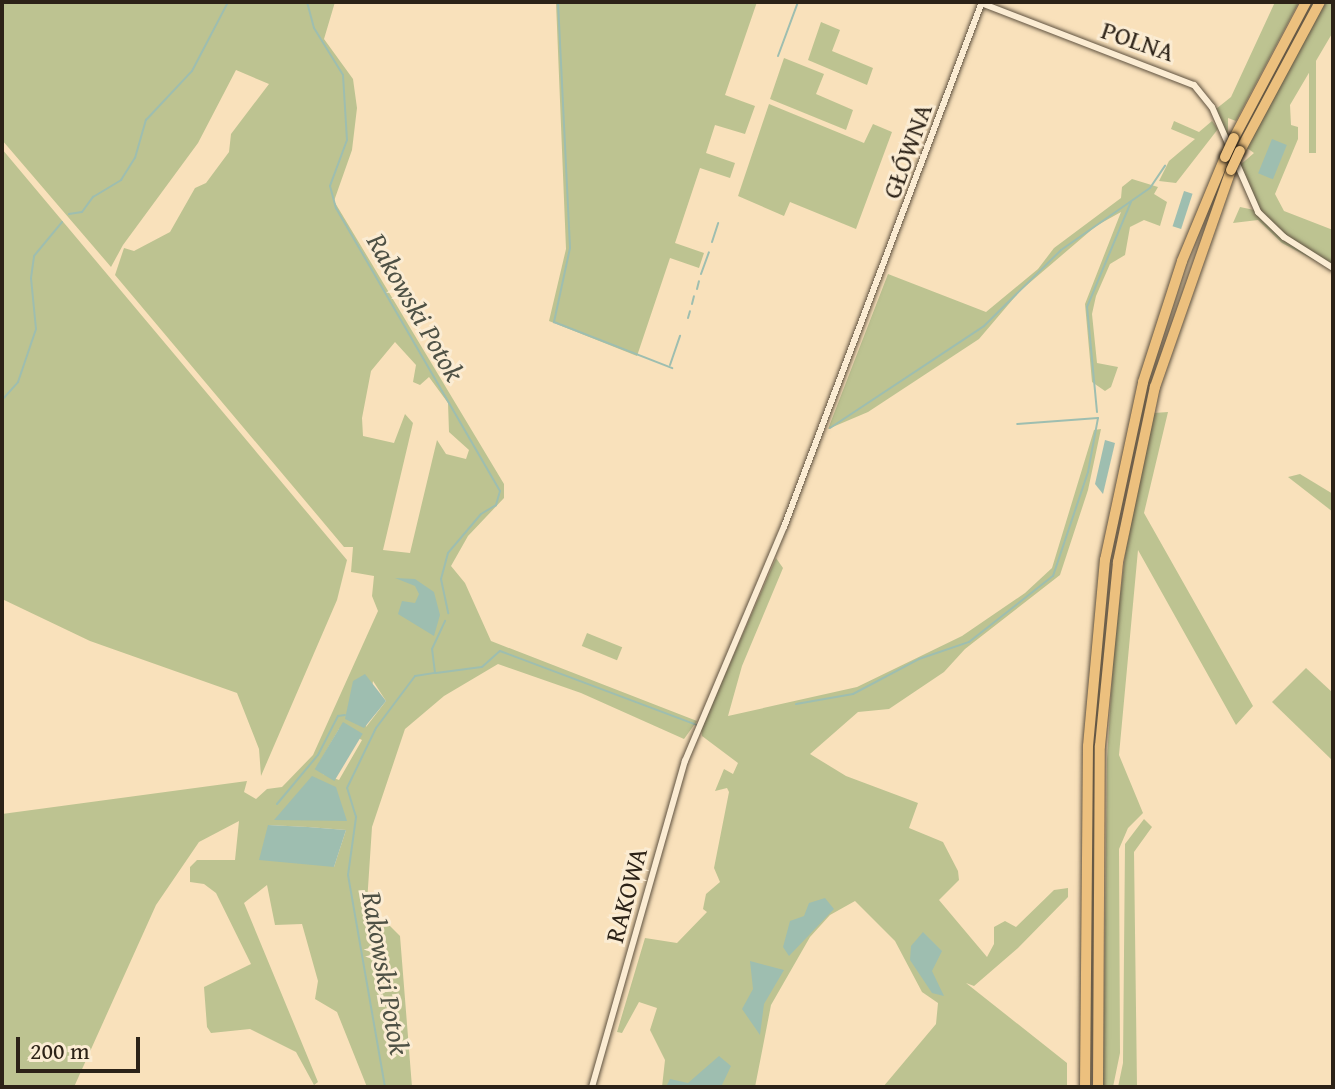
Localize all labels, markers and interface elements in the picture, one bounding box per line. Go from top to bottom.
street label: POLNA [1097,14,1179,68]
street label: GŁÓWNA [875,99,939,203]
water label: Rakowski Potok [360,227,472,387]
street label: RAKOWA [598,844,654,946]
water label: Rakowski Potok [355,889,417,1057]
scale bar [20,1021,144,1071]
text: 200 m [30,1033,90,1068]

